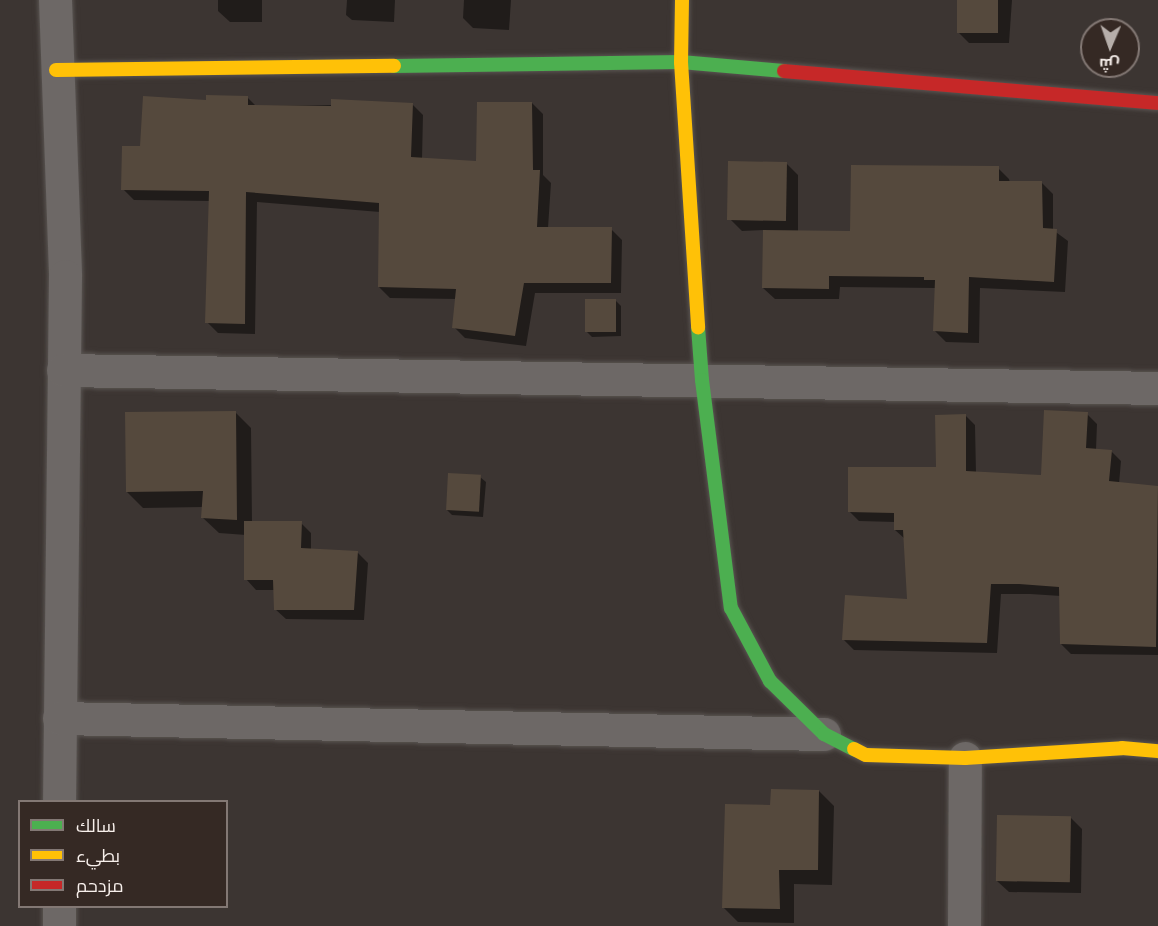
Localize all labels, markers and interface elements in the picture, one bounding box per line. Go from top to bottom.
north arrow [1080,18,1140,78]
text: ش [1099,52,1120,76]
legend [18,800,228,908]
text: سالك [76,813,116,840]
text: بطيء [76,843,120,870]
text: مزدحم [76,873,124,900]

